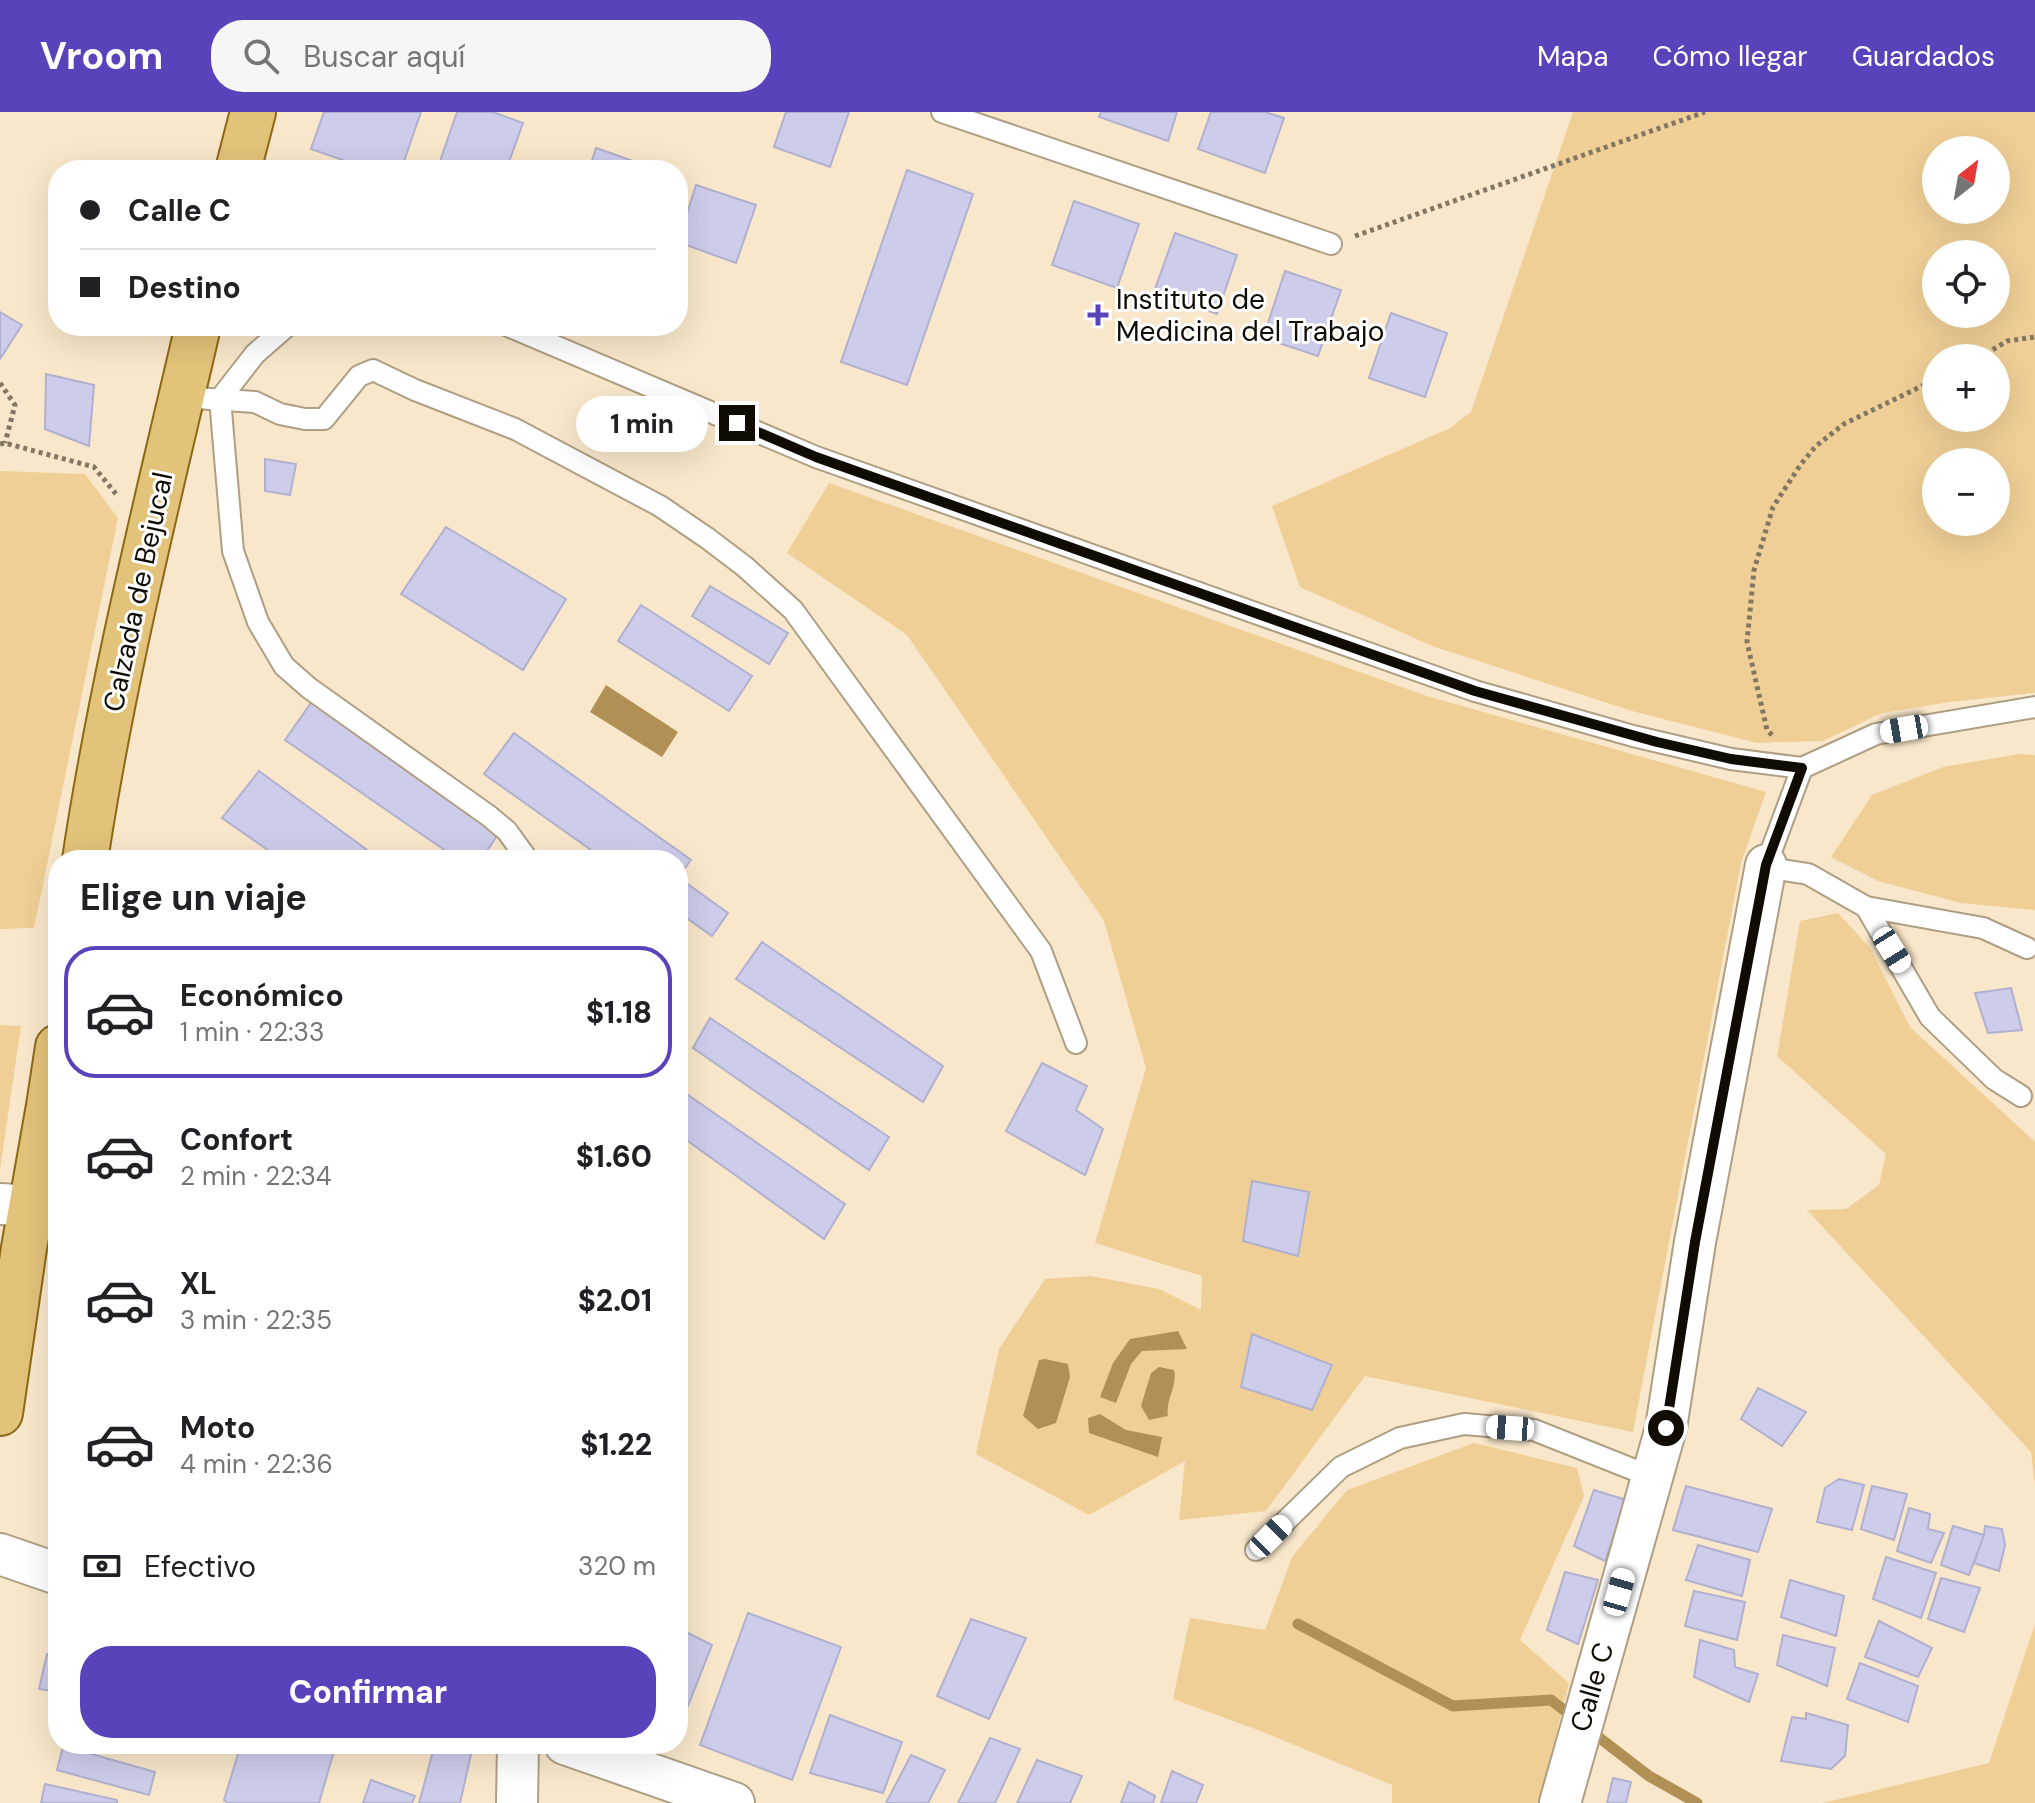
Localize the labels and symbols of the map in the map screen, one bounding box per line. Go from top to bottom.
north arrow [1922,136,2010,224]
place label: Instituto de Medicina del Trabajo [1116,281,1384,350]
marker: Instituto de Medicina del Trabajo [1087,304,1109,326]
callout: 1 min [577,395,709,451]
route end [719,405,755,441]
street label: Calzada de Bejucal [95,469,181,715]
car [1878,713,1930,745]
car [1869,923,1915,977]
route start [1648,1410,1684,1446]
car [1485,1414,1535,1442]
car [1246,1511,1296,1561]
car [1601,1566,1637,1618]
street label: Calle C [1562,1638,1622,1736]

